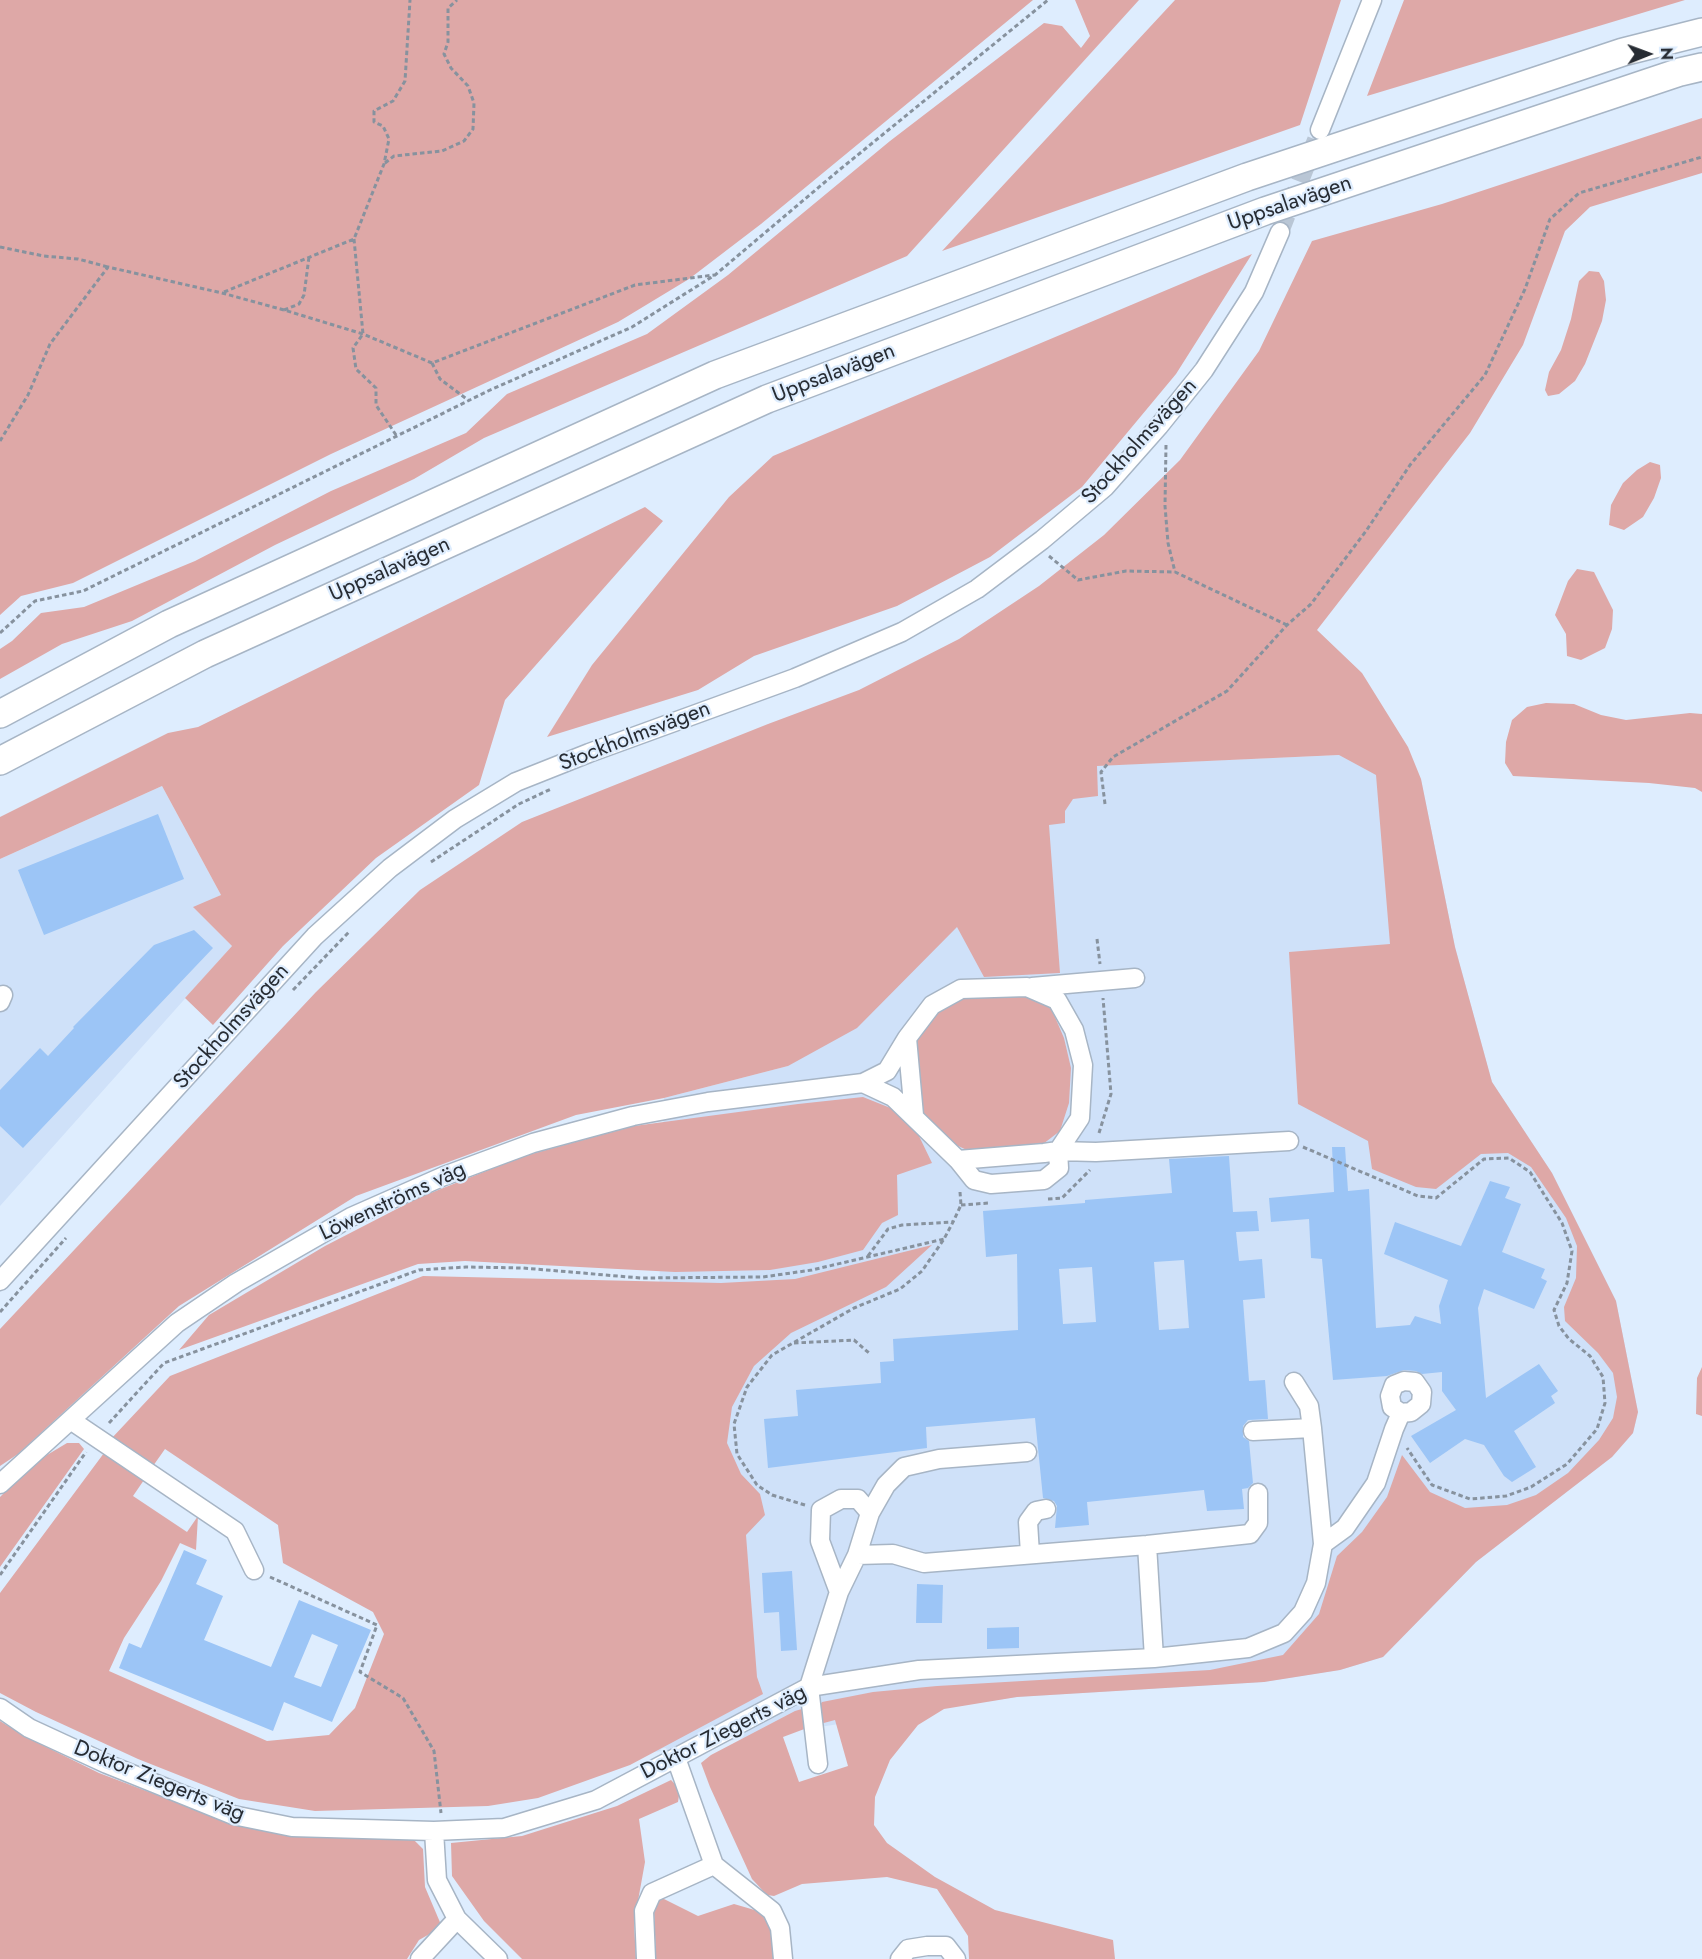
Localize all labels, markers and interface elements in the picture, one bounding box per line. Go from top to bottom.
north arrow [1618,24,1678,84]
text: N [1655,47,1678,60]
street label: Uppsalavägen [1224,170,1356,238]
street label: Uppsalavägen [769,338,899,410]
street label: Stockholmsvägen [1077,374,1203,510]
street label: Uppsalavägen [325,532,455,608]
street label: Stockholmsvägen [556,696,714,778]
street label: Stockholmsvägen [169,959,295,1095]
street label: Löwenströms väg [316,1157,470,1247]
street label: Doktor Ziegerts väg [637,1680,811,1786]
street label: Doktor Ziegerts väg [70,1736,248,1828]

